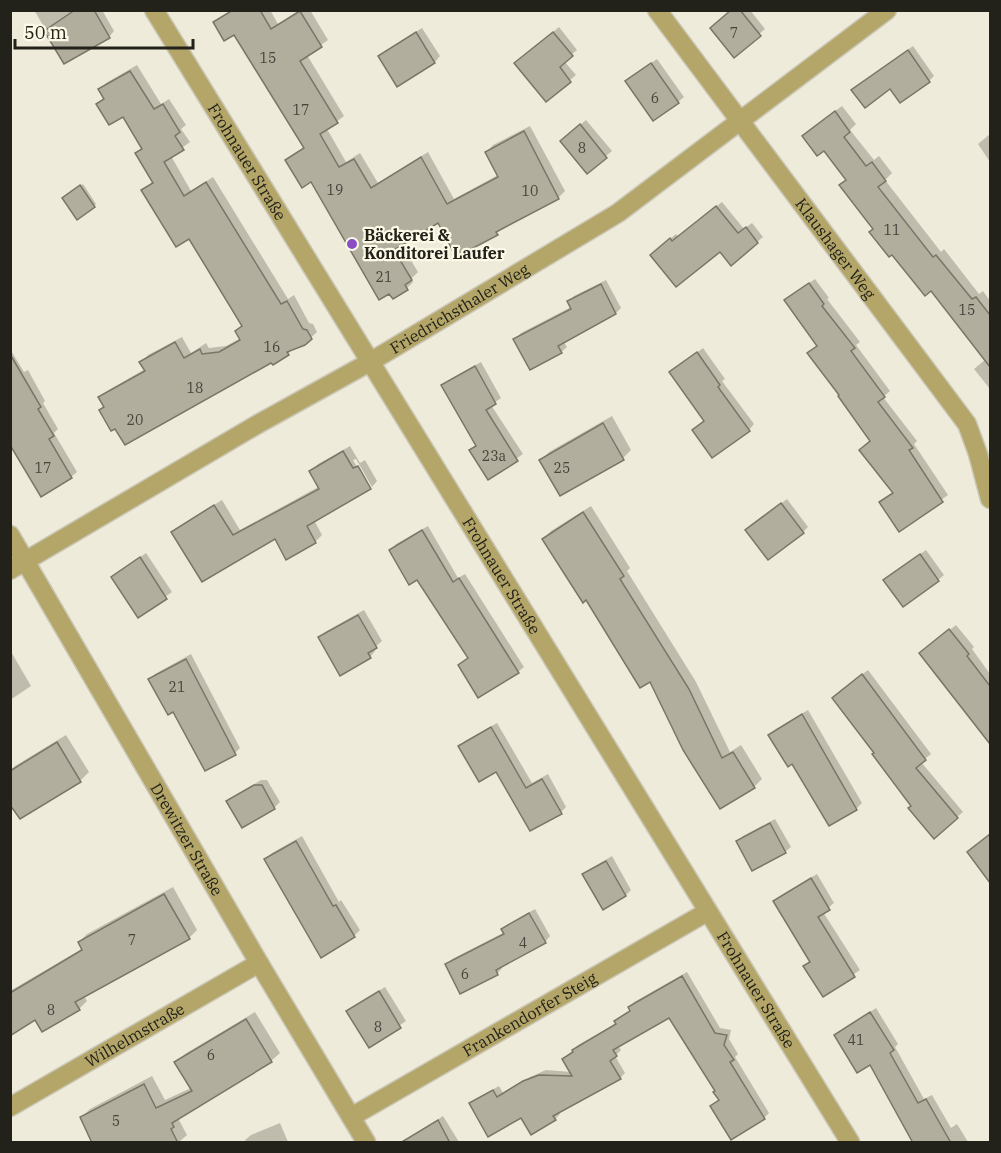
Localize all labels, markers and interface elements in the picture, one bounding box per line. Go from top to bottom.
scale bar [15,12,194,50]
text: 50 m [24,21,67,44]
house number: 7 [730,24,738,42]
house number: 15 [260,49,276,67]
house number: 6 [651,89,659,107]
street label: Frohnauer Straße [204,99,291,224]
house number: 17 [293,101,309,119]
house number: 8 [578,139,586,157]
house number: 19 [327,181,343,199]
house number: 10 [522,182,538,200]
street label: Klaushager Weg [791,194,880,303]
house number: 11 [884,221,900,239]
place label: Bäckerei & Konditorei Laufer [364,225,505,263]
marker: Bäckerei & Konditorei Laufer [345,237,359,251]
street label: Friedrichsthaler Weg [386,259,533,358]
house number: 21 [376,268,392,286]
house number: 15 [959,301,975,319]
house number: 16 [264,338,280,356]
house number: 18 [187,379,203,397]
house number: 20 [127,411,143,429]
house number: 23a [482,447,507,465]
house number: 17 [35,459,51,477]
house number: 25 [554,459,570,477]
street label: Frohnauer Straße [458,513,545,638]
house number: 21 [169,678,185,696]
street label: Drewitzer Straße [146,779,228,899]
street label: Frohnauer Straße [713,927,800,1052]
house number: 7 [128,931,136,949]
house number: 4 [519,934,527,952]
house number: 6 [461,965,469,983]
street label: Frankendorfer Steig [459,967,601,1061]
street label: Wilhelmstraße [81,998,188,1072]
house number: 8 [47,1001,55,1019]
house number: 8 [374,1018,382,1036]
house number: 41 [848,1031,864,1049]
house number: 6 [207,1046,215,1064]
house number: 5 [112,1112,120,1130]

